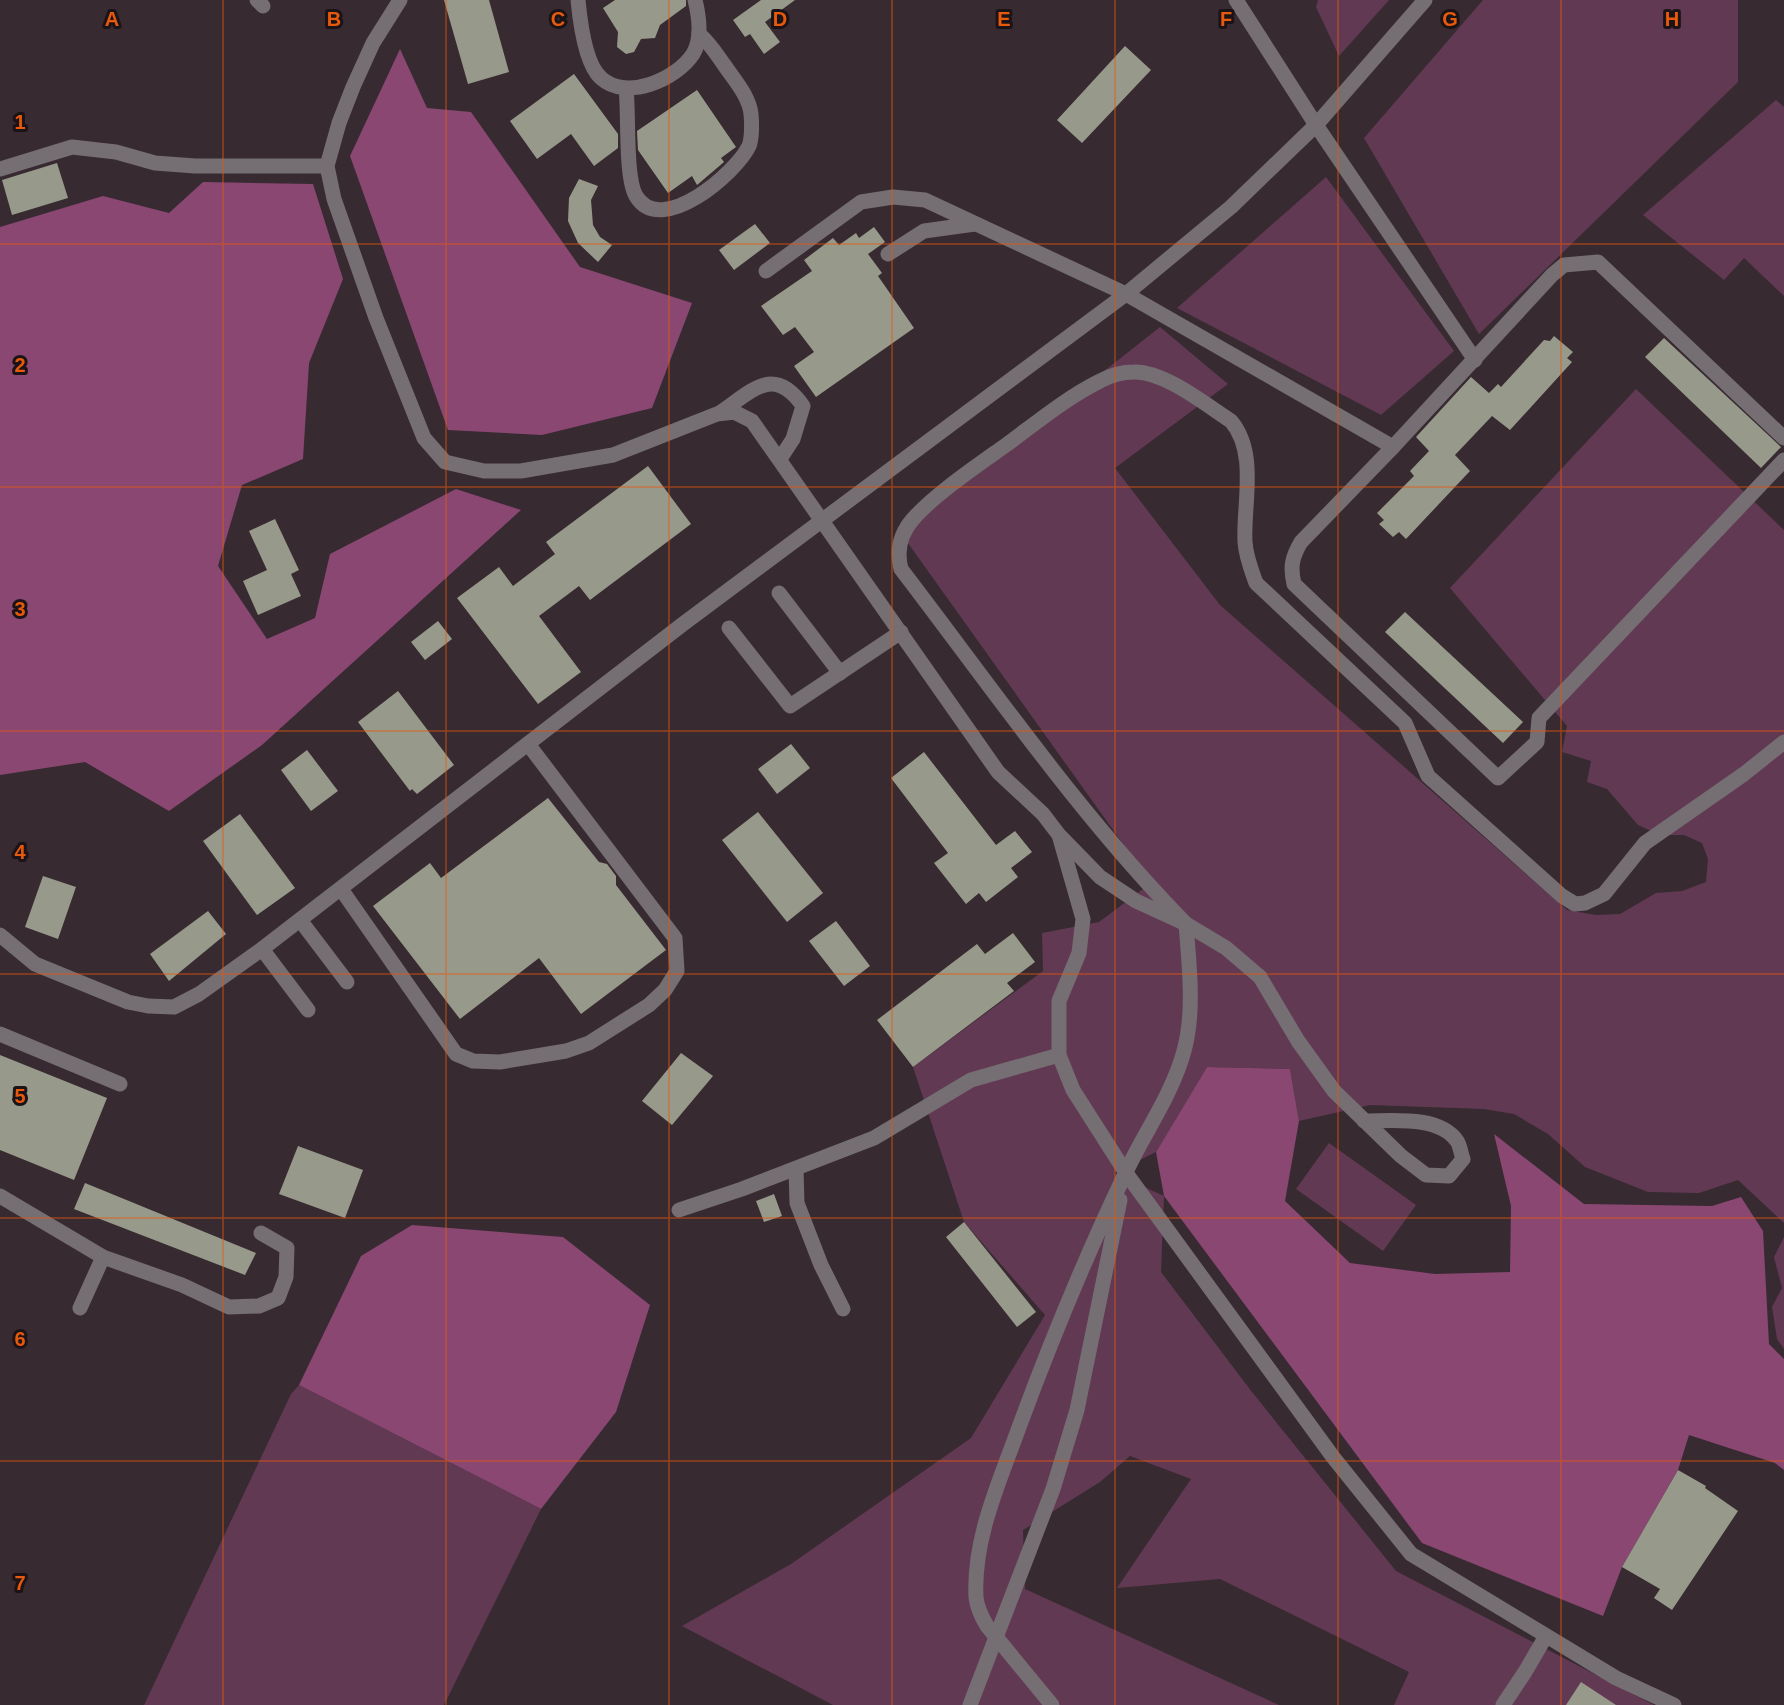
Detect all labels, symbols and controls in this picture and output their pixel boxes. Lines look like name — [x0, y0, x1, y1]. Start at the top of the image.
text: A — [105, 8, 119, 30]
text: B — [327, 8, 341, 30]
text: C — [551, 8, 565, 30]
text: D — [773, 8, 787, 30]
text: E — [997, 8, 1011, 30]
text: F — [1220, 8, 1232, 30]
text: G — [1442, 8, 1458, 30]
text: H — [1665, 8, 1679, 30]
text: 1 — [14, 111, 26, 133]
text: 2 — [14, 354, 26, 376]
text: 3 — [14, 598, 26, 620]
text: 4 — [14, 841, 26, 863]
text: 5 — [14, 1085, 26, 1107]
text: 6 — [14, 1328, 26, 1350]
text: 7 — [14, 1572, 26, 1594]

